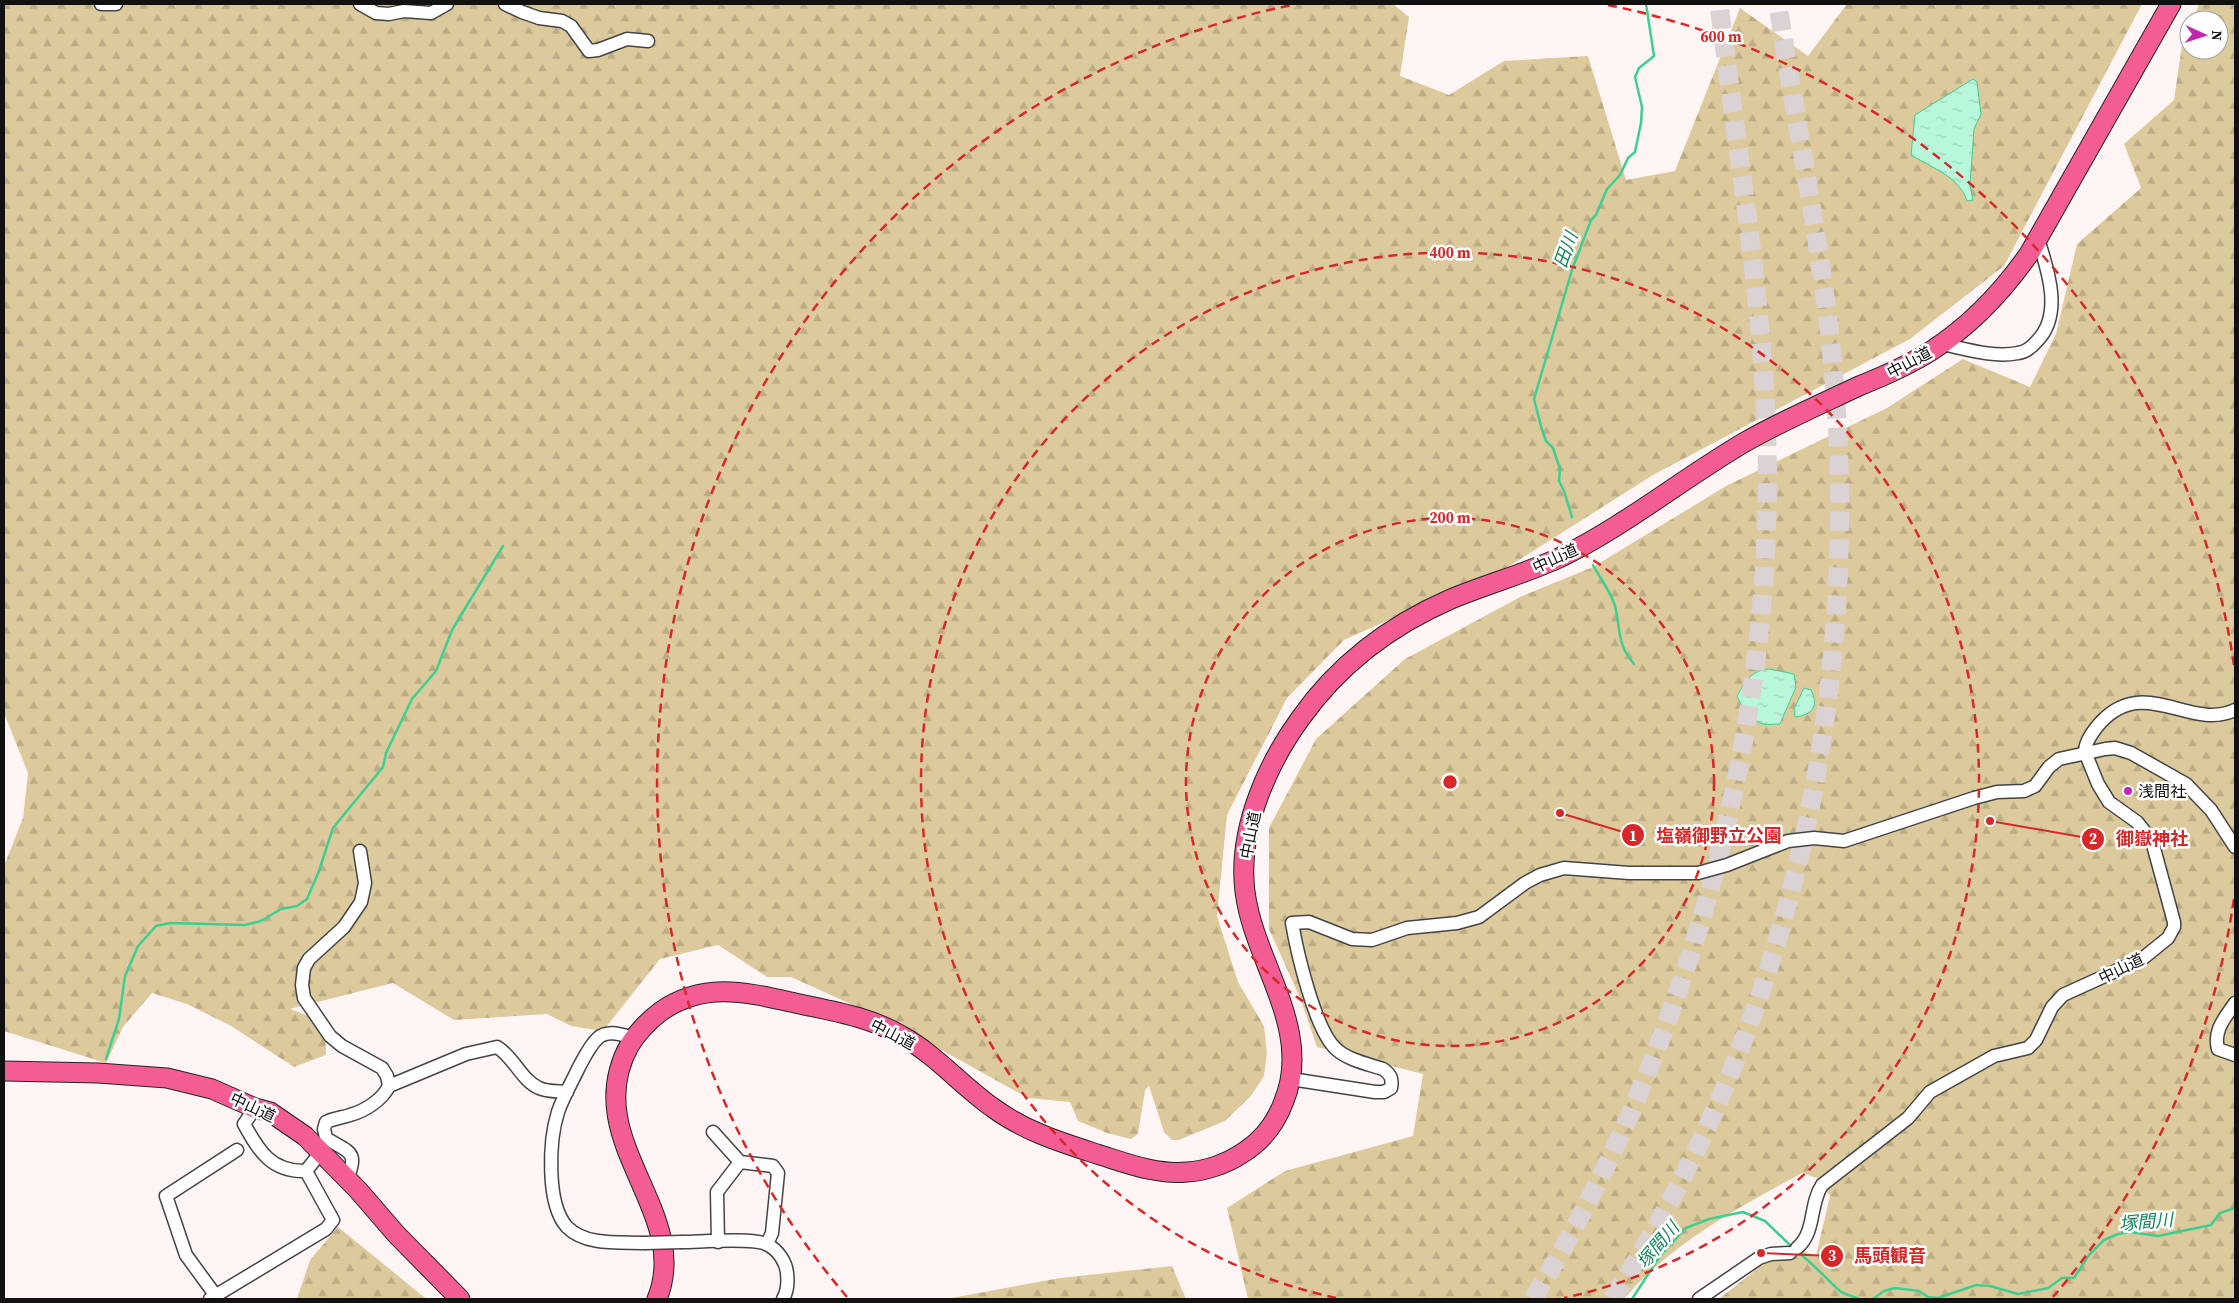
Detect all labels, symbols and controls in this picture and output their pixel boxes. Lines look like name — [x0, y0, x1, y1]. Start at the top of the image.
north arrow — [2179, 10, 2229, 60]
text: 600 m — [1700, 26, 1742, 47]
text: N — [2207, 30, 2227, 41]
water label: 田川 — [1548, 227, 1584, 271]
text: 400 m — [1429, 242, 1471, 263]
street label: 中山道 — [1883, 341, 1935, 383]
text: 200 m — [1429, 507, 1471, 528]
street label: 中山道 — [1529, 538, 1581, 578]
centre of rings — [1441, 773, 1459, 791]
place label: 浅間社 — [2138, 780, 2186, 802]
marker: 浅間社 — [2122, 785, 2134, 797]
street label: 中山道 — [1235, 809, 1265, 861]
callout: 塩嶺御野立公園 — [1621, 819, 1792, 852]
callout: 御嶽神社 — [2081, 822, 2198, 855]
text: 塩嶺御野立公園 — [1656, 823, 1782, 848]
text: 1 — [1629, 825, 1637, 846]
text: 御嶽神社 — [2115, 826, 2188, 851]
text: 2 — [2089, 828, 2097, 849]
street label: 中山道 — [2095, 948, 2147, 988]
street label: 中山道 — [867, 1013, 919, 1055]
street label: 中山道 — [227, 1087, 279, 1127]
water label: 塚間川 — [2118, 1207, 2176, 1236]
water label: 塚間川 — [1631, 1214, 1686, 1273]
callout: 馬頭観音 — [1819, 1240, 1936, 1273]
text: 馬頭観音 — [1854, 1243, 1926, 1268]
text: 3 — [1828, 1245, 1836, 1266]

